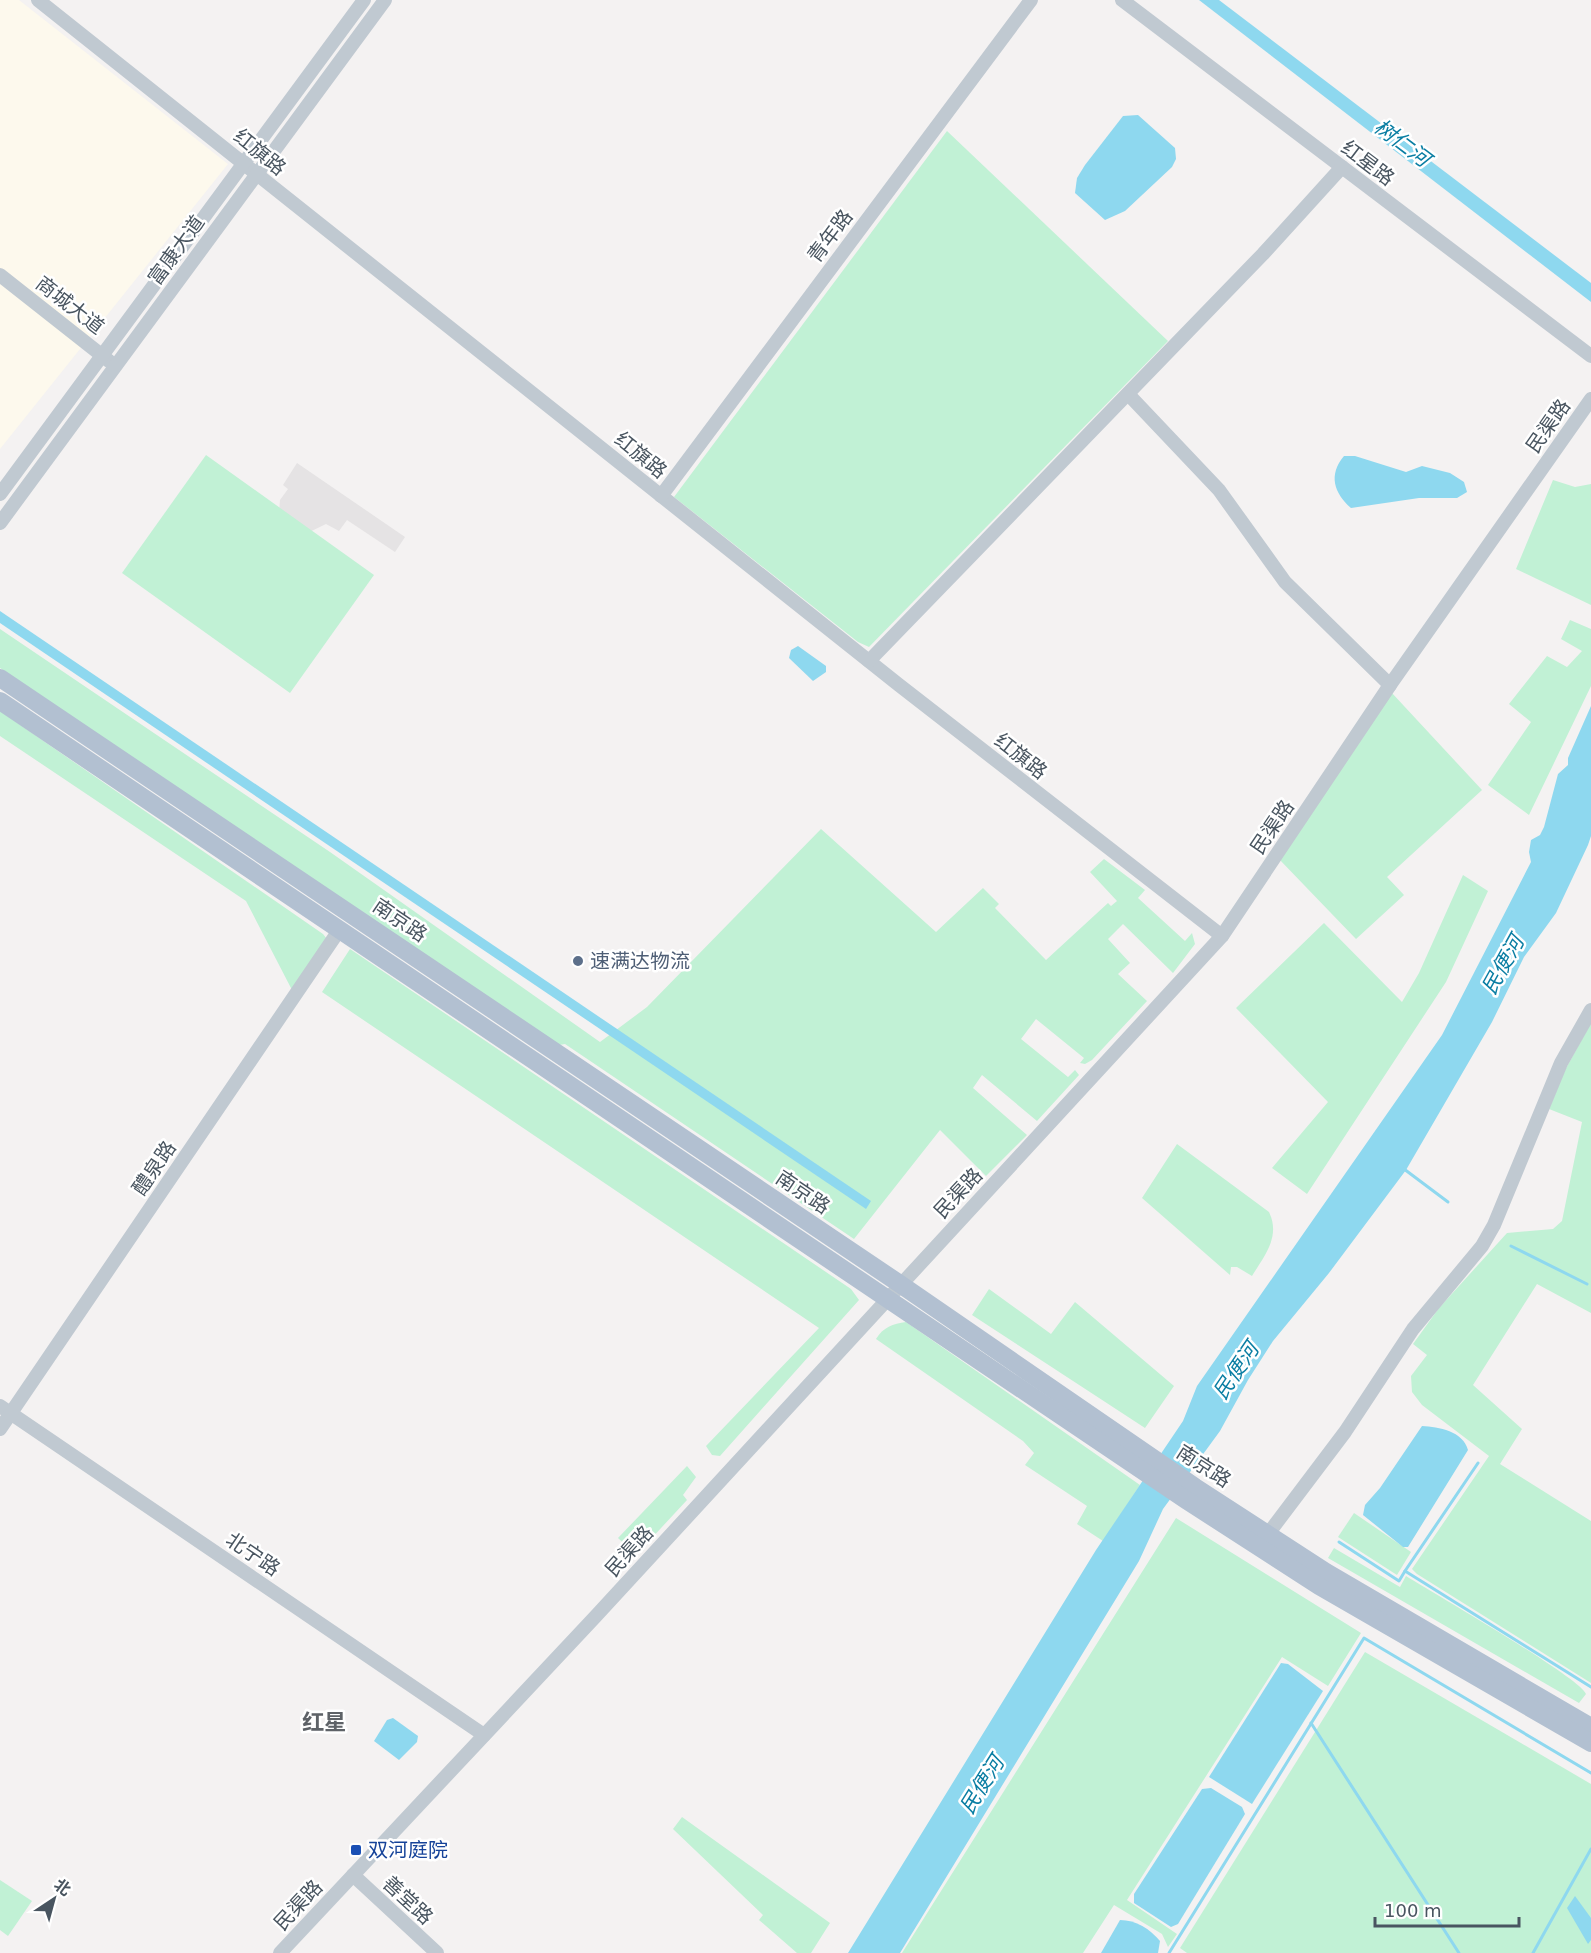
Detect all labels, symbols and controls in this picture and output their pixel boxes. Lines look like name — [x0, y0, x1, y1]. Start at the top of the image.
water label: 树仁河 — [1370, 114, 1438, 174]
street label: 红旗路 — [229, 124, 291, 180]
street label: 红星路 — [1337, 135, 1399, 191]
street label: 青年路 — [802, 205, 858, 267]
street label: 富康大道 — [143, 211, 209, 289]
street label: 商城大道 — [31, 271, 109, 339]
street label: 民渠路 — [1521, 395, 1575, 457]
street label: 红旗路 — [610, 427, 672, 483]
street label: 红旗路 — [990, 728, 1052, 784]
street label: 民渠路 — [1245, 795, 1299, 859]
street label: 南京路 — [368, 893, 432, 947]
water label: 民便河 — [1477, 928, 1531, 998]
place label: 速满达物流 — [590, 949, 690, 973]
marker: 速满达物流 — [571, 954, 585, 968]
street label: 醴泉路 — [127, 1136, 181, 1200]
street label: 民渠路 — [929, 1163, 987, 1223]
street label: 南京路 — [771, 1165, 835, 1219]
water label: 民便河 — [1208, 1335, 1266, 1404]
street label: 南京路 — [1172, 1440, 1236, 1492]
street label: 民渠路 — [600, 1521, 658, 1581]
street label: 北宁路 — [221, 1527, 285, 1581]
district label: 红星 — [302, 1710, 346, 1735]
water label: 民便河 — [955, 1749, 1011, 1818]
place label: 双河庭院 — [368, 1838, 448, 1862]
marker: 双河庭院 — [349, 1843, 363, 1857]
north arrow — [24, 1869, 84, 1929]
street label: 善堂路 — [378, 1871, 438, 1929]
text: 北 — [50, 1875, 75, 1900]
street label: 民渠路 — [269, 1875, 327, 1935]
scale bar — [1375, 1890, 1519, 1928]
text: 100 m — [1384, 1900, 1442, 1921]

